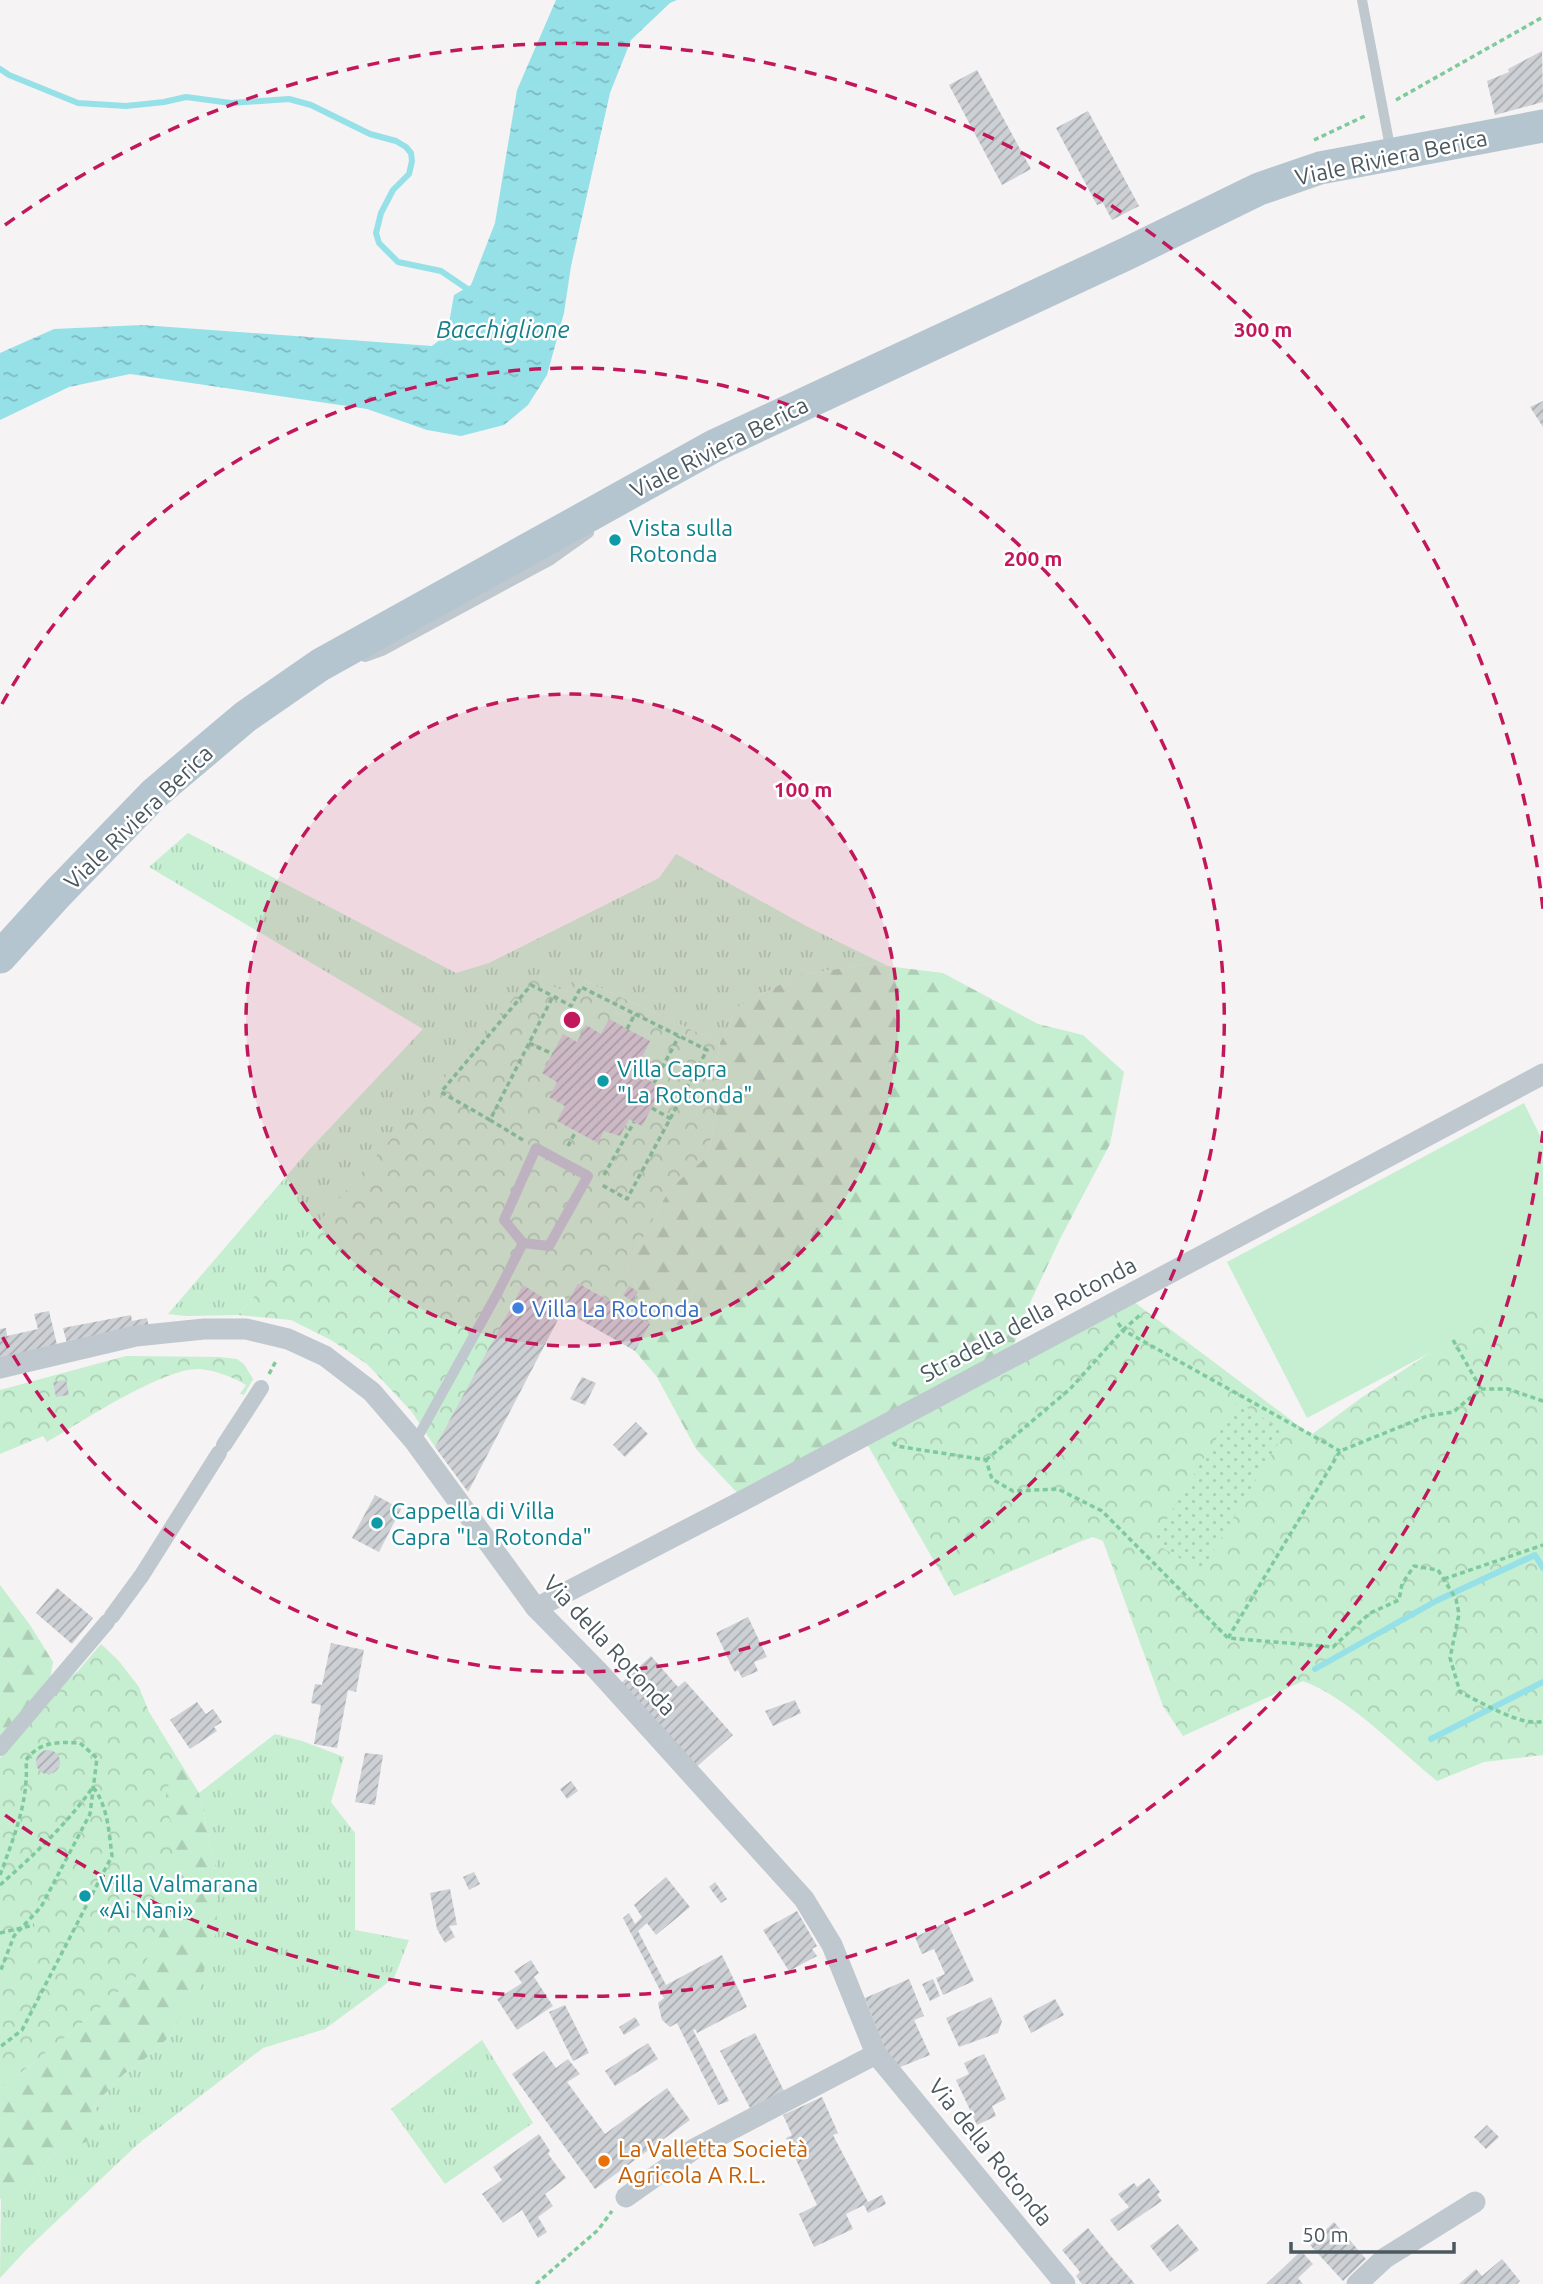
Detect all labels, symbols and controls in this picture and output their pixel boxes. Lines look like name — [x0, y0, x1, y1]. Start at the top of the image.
street label: Viale Riviera Berica — [1293, 124, 1489, 190]
water label: Bacchiglione — [436, 316, 570, 343]
text: 300 m — [1234, 317, 1292, 341]
street label: Viale Riviera Berica — [626, 391, 812, 503]
place label: Vista sulla Rotonda — [629, 515, 733, 566]
marker: Vista sulla Rotonda — [607, 532, 623, 548]
text: 200 m — [1004, 546, 1062, 570]
street label: Viale Riviera Berica — [59, 740, 217, 894]
text: 100 m — [774, 777, 832, 801]
centre of rings — [560, 1008, 584, 1032]
place label: Villa Capra "La Rotonda" — [617, 1056, 752, 1107]
marker: Villa Capra "La Rotonda" — [595, 1073, 611, 1089]
street label: Stradella della Rotonda — [916, 1251, 1140, 1387]
place label: Villa La Rotonda — [532, 1296, 700, 1321]
marker: Villa La Rotonda — [510, 1300, 526, 1316]
place label: Cappella di Villa Capra "La Rotonda" — [391, 1498, 592, 1549]
marker: Cappella di Villa Capra "La Rotonda" — [369, 1515, 385, 1531]
street label: Via della Rotonda — [539, 1570, 681, 1720]
place label: Villa Valmarana «Ai Nani» — [99, 1871, 258, 1922]
marker: Villa Valmarana «Ai Nani» — [77, 1888, 93, 1904]
street label: Via della Rotonda — [924, 2073, 1058, 2231]
place label: La Valletta Società Agricola A R.L. — [618, 2136, 808, 2187]
marker: La Valletta Società Agricola A R.L. — [596, 2153, 612, 2169]
scale bar — [1291, 2210, 1454, 2254]
text: 50 m — [1302, 2222, 1349, 2246]

